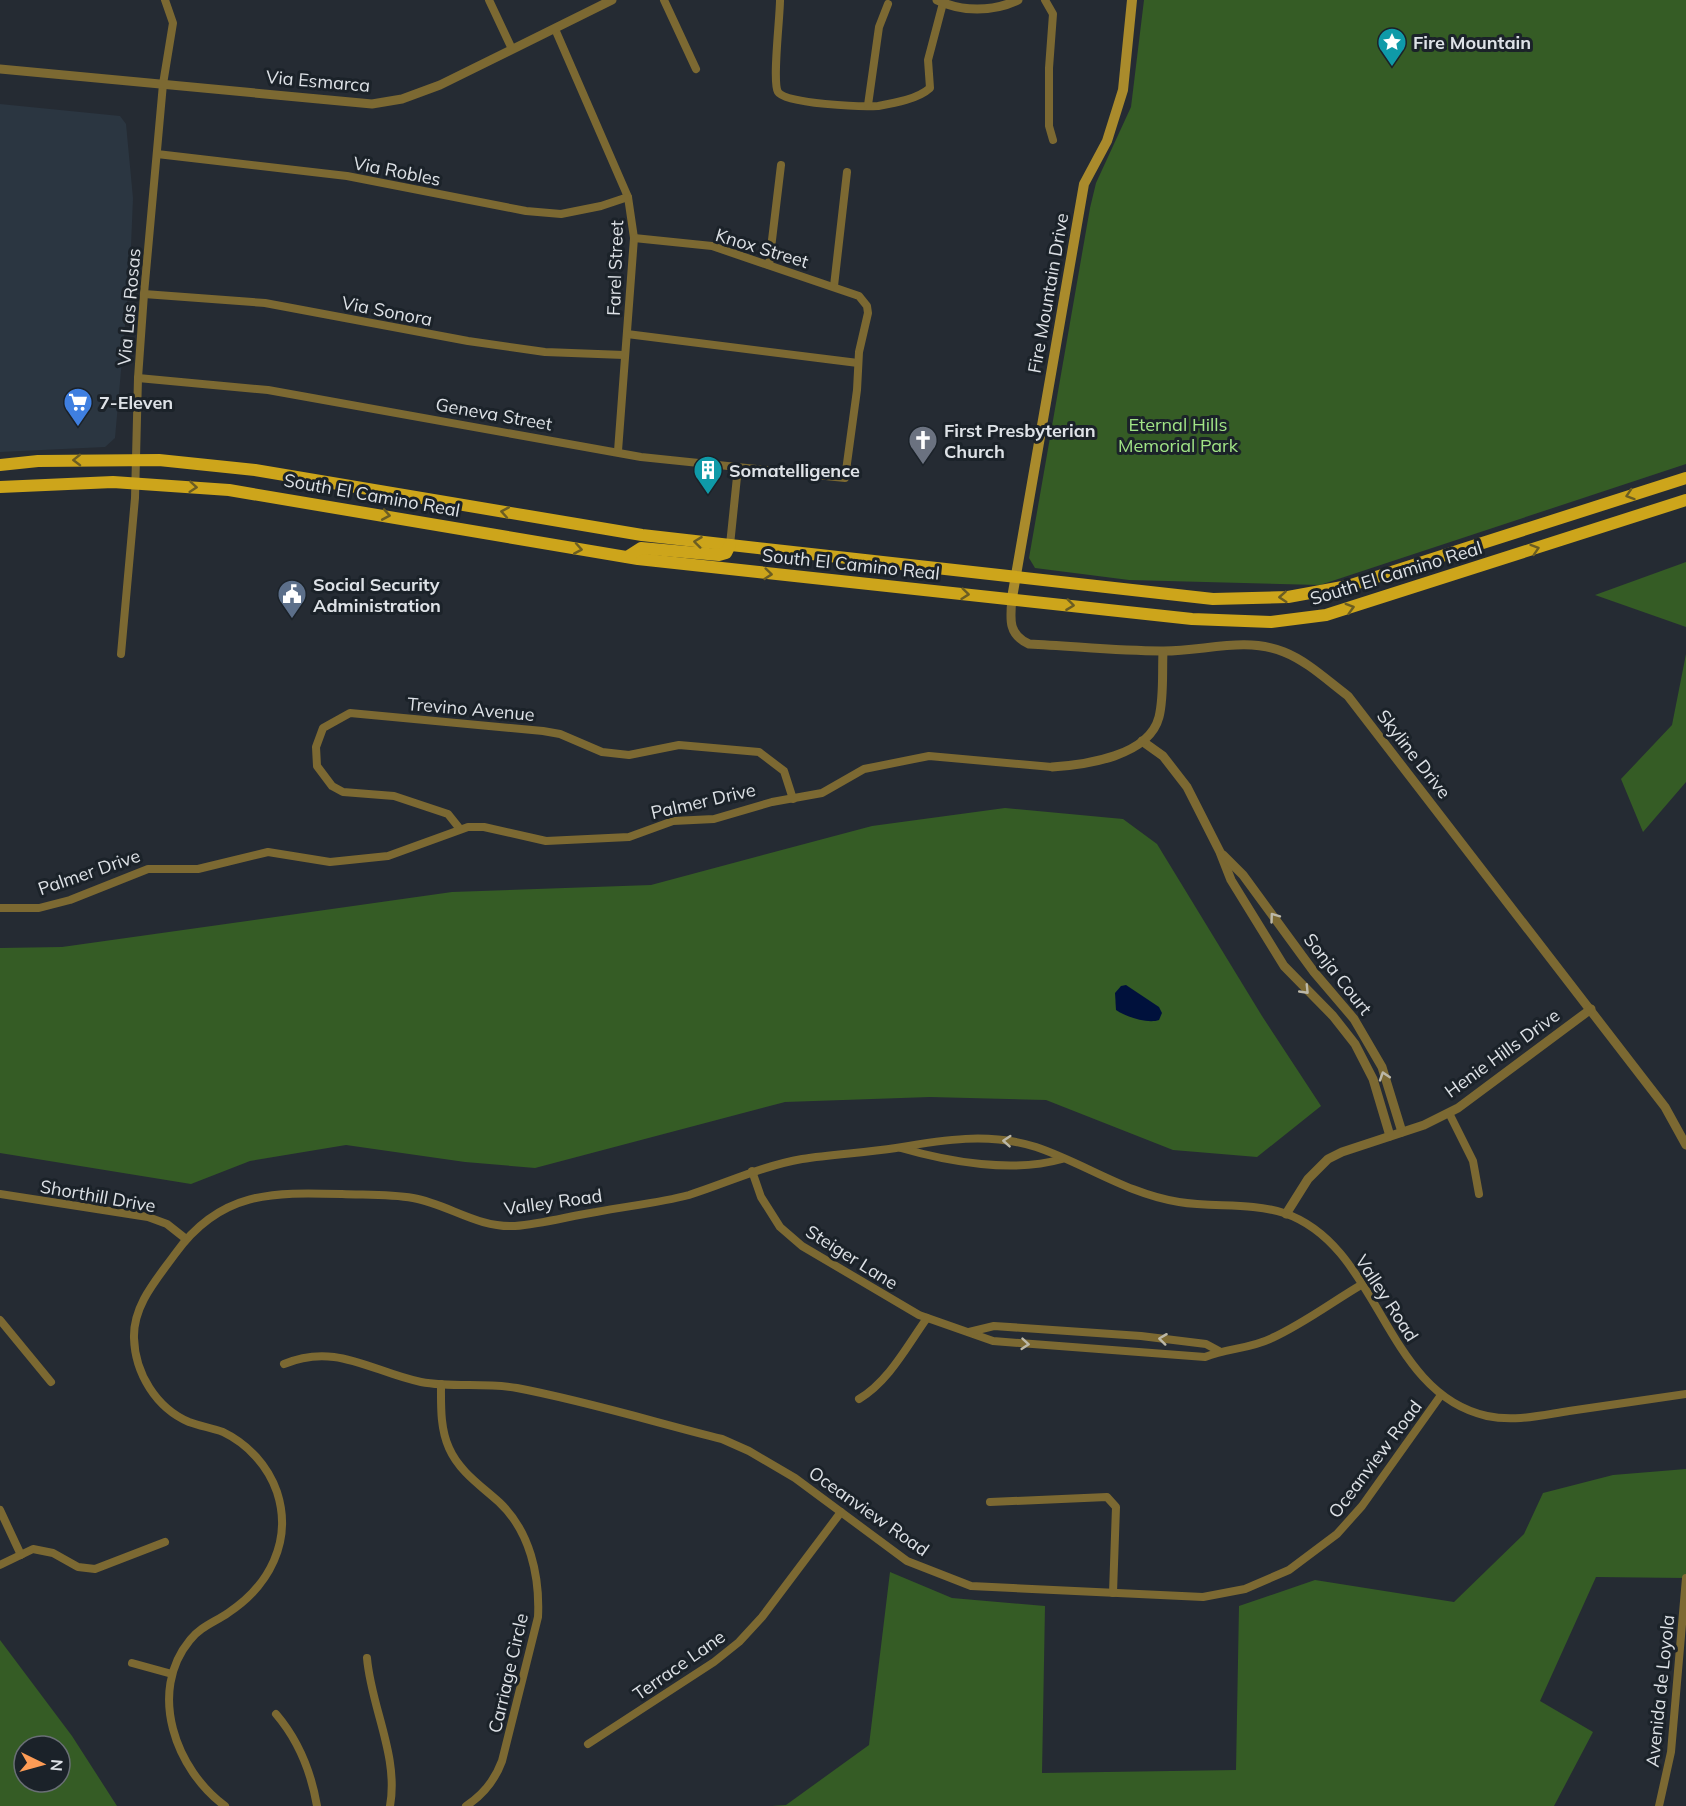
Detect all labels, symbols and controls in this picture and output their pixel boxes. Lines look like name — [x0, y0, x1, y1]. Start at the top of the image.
place icon: Fire Mountain — [1376, 26, 1408, 68]
place label: Fire Mountain — [1413, 31, 1531, 54]
street label: Via Esmarca — [265, 65, 371, 97]
street label: Via Robles — [351, 151, 443, 191]
street label: Fire Mountain Drive — [1023, 211, 1073, 375]
street label: Farel Street — [602, 220, 628, 316]
street label: Knox Street — [713, 223, 811, 273]
street label: Via Las Rosas — [112, 247, 146, 367]
street label: Via Sonora — [340, 291, 434, 331]
supermarket icon: 7-Eleven — [62, 386, 94, 428]
place label: 7-Eleven — [99, 391, 173, 414]
street label: Geneva Street — [434, 392, 554, 436]
park label: Eternal Hills Memorial Park — [1118, 413, 1239, 457]
place label: First Presbyterian Church — [944, 419, 1096, 463]
church icon: First Presbyterian Church — [907, 424, 939, 466]
one-way arrow — [72, 454, 81, 467]
building icon: Somatelligence — [692, 454, 724, 496]
place label: Somatelligence — [729, 459, 860, 482]
street label: South El Camino Real — [282, 468, 462, 522]
one-way arrow — [188, 480, 197, 493]
one-way arrow — [1625, 488, 1636, 501]
one-way arrow — [501, 507, 510, 519]
one-way arrow — [380, 508, 390, 521]
one-way arrow — [693, 536, 703, 549]
street label: South El Camino Real — [1307, 536, 1485, 610]
one-way arrow — [572, 542, 582, 555]
street label: South El Camino Real — [761, 543, 941, 585]
one-way arrow — [1529, 544, 1540, 556]
one-way arrow — [764, 567, 773, 580]
place label: Social Security Administration — [313, 573, 441, 617]
public building icon: Social Security Administration — [276, 578, 308, 620]
one-way arrow — [961, 587, 970, 600]
one-way arrow — [1278, 590, 1287, 603]
one-way arrow — [1066, 599, 1075, 611]
one-way arrow — [1344, 603, 1354, 615]
street label: Trevino Avenue — [406, 692, 536, 726]
street label: Skyline Drive — [1372, 705, 1456, 803]
street label: Palmer Drive — [648, 778, 758, 824]
street label: Palmer Drive — [35, 844, 143, 900]
one-way arrow — [1270, 912, 1281, 923]
street label: Sonja Court — [1299, 929, 1377, 1019]
one-way arrow — [1298, 982, 1309, 993]
street label: Henie Hills Drive — [1440, 1004, 1564, 1102]
one-way arrow — [1379, 1071, 1392, 1082]
one-way arrow — [1003, 1135, 1012, 1148]
street label: Shorthill Drive — [38, 1175, 158, 1217]
street label: Valley Road — [502, 1184, 604, 1220]
street label: Steiger Lane — [802, 1220, 902, 1294]
street label: Valley Road — [1350, 1250, 1424, 1346]
one-way arrow — [1158, 1333, 1167, 1346]
one-way arrow — [1021, 1337, 1030, 1350]
street label: Oceanview Road — [1323, 1396, 1427, 1522]
street label: Oceanview Road — [804, 1461, 934, 1561]
street label: Carriage Circle — [483, 1611, 533, 1735]
street label: Avenida de Loyola — [1641, 1614, 1679, 1768]
street label: Terrace Lane — [628, 1625, 730, 1705]
north arrow — [12, 1734, 72, 1794]
text: N — [46, 1758, 67, 1772]

